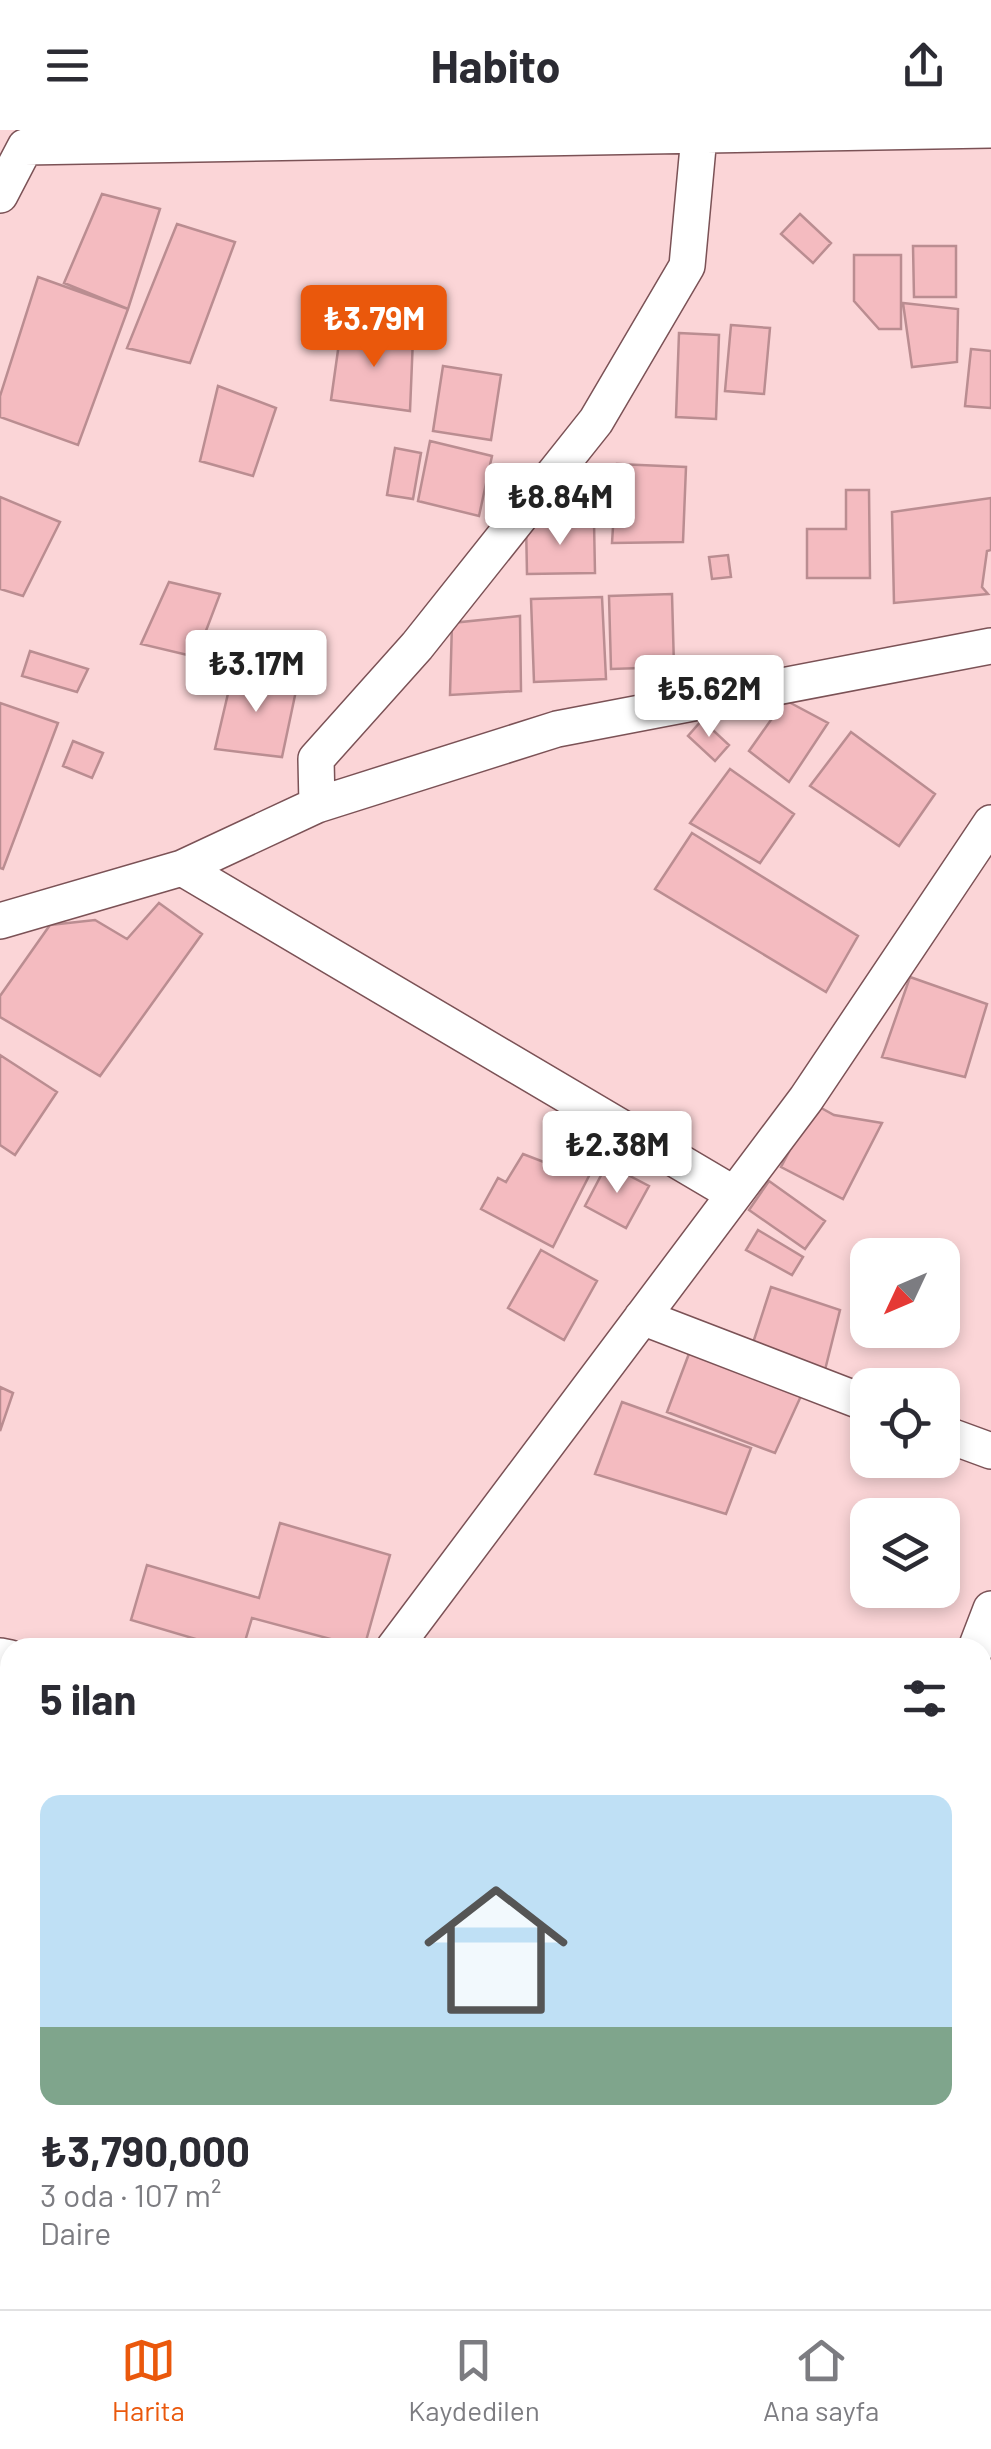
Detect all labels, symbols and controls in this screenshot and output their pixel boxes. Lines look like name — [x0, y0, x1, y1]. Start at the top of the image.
icon: menu — [40, 38, 95, 93]
text: Habito — [430, 38, 561, 92]
icon: share — [896, 38, 951, 93]
pin: ₺3.79M — [293, 285, 455, 370]
text: ₺3.79M — [323, 298, 425, 336]
pin: ₺8.84M — [479, 463, 641, 548]
text: ₺8.84M — [507, 476, 613, 514]
pin: ₺3.17M — [175, 630, 337, 715]
text: ₺3.17M — [208, 643, 304, 681]
pin: ₺5.62M — [628, 655, 790, 740]
text: ₺5.62M — [657, 668, 761, 706]
pin: ₺2.38M — [536, 1111, 698, 1196]
text: ₺2.38M — [565, 1124, 669, 1162]
north arrow — [850, 1238, 960, 1348]
map controls — [850, 1238, 960, 1608]
button: locate — [850, 1368, 960, 1478]
button: layers — [850, 1498, 960, 1608]
icon: filters — [897, 1671, 952, 1726]
text: 5 ilan — [40, 1673, 136, 1723]
icon: home — [406, 1860, 586, 2040]
text: ₺3,790,000 — [40, 2125, 250, 2175]
text: 3 oda · 107 m² — [40, 2175, 221, 2213]
text: Daire — [40, 2213, 111, 2251]
tab: Harita — [112, 2333, 185, 2427]
tab: Kaydedilen — [408, 2333, 540, 2427]
tab: Ana sayfa — [763, 2333, 879, 2427]

